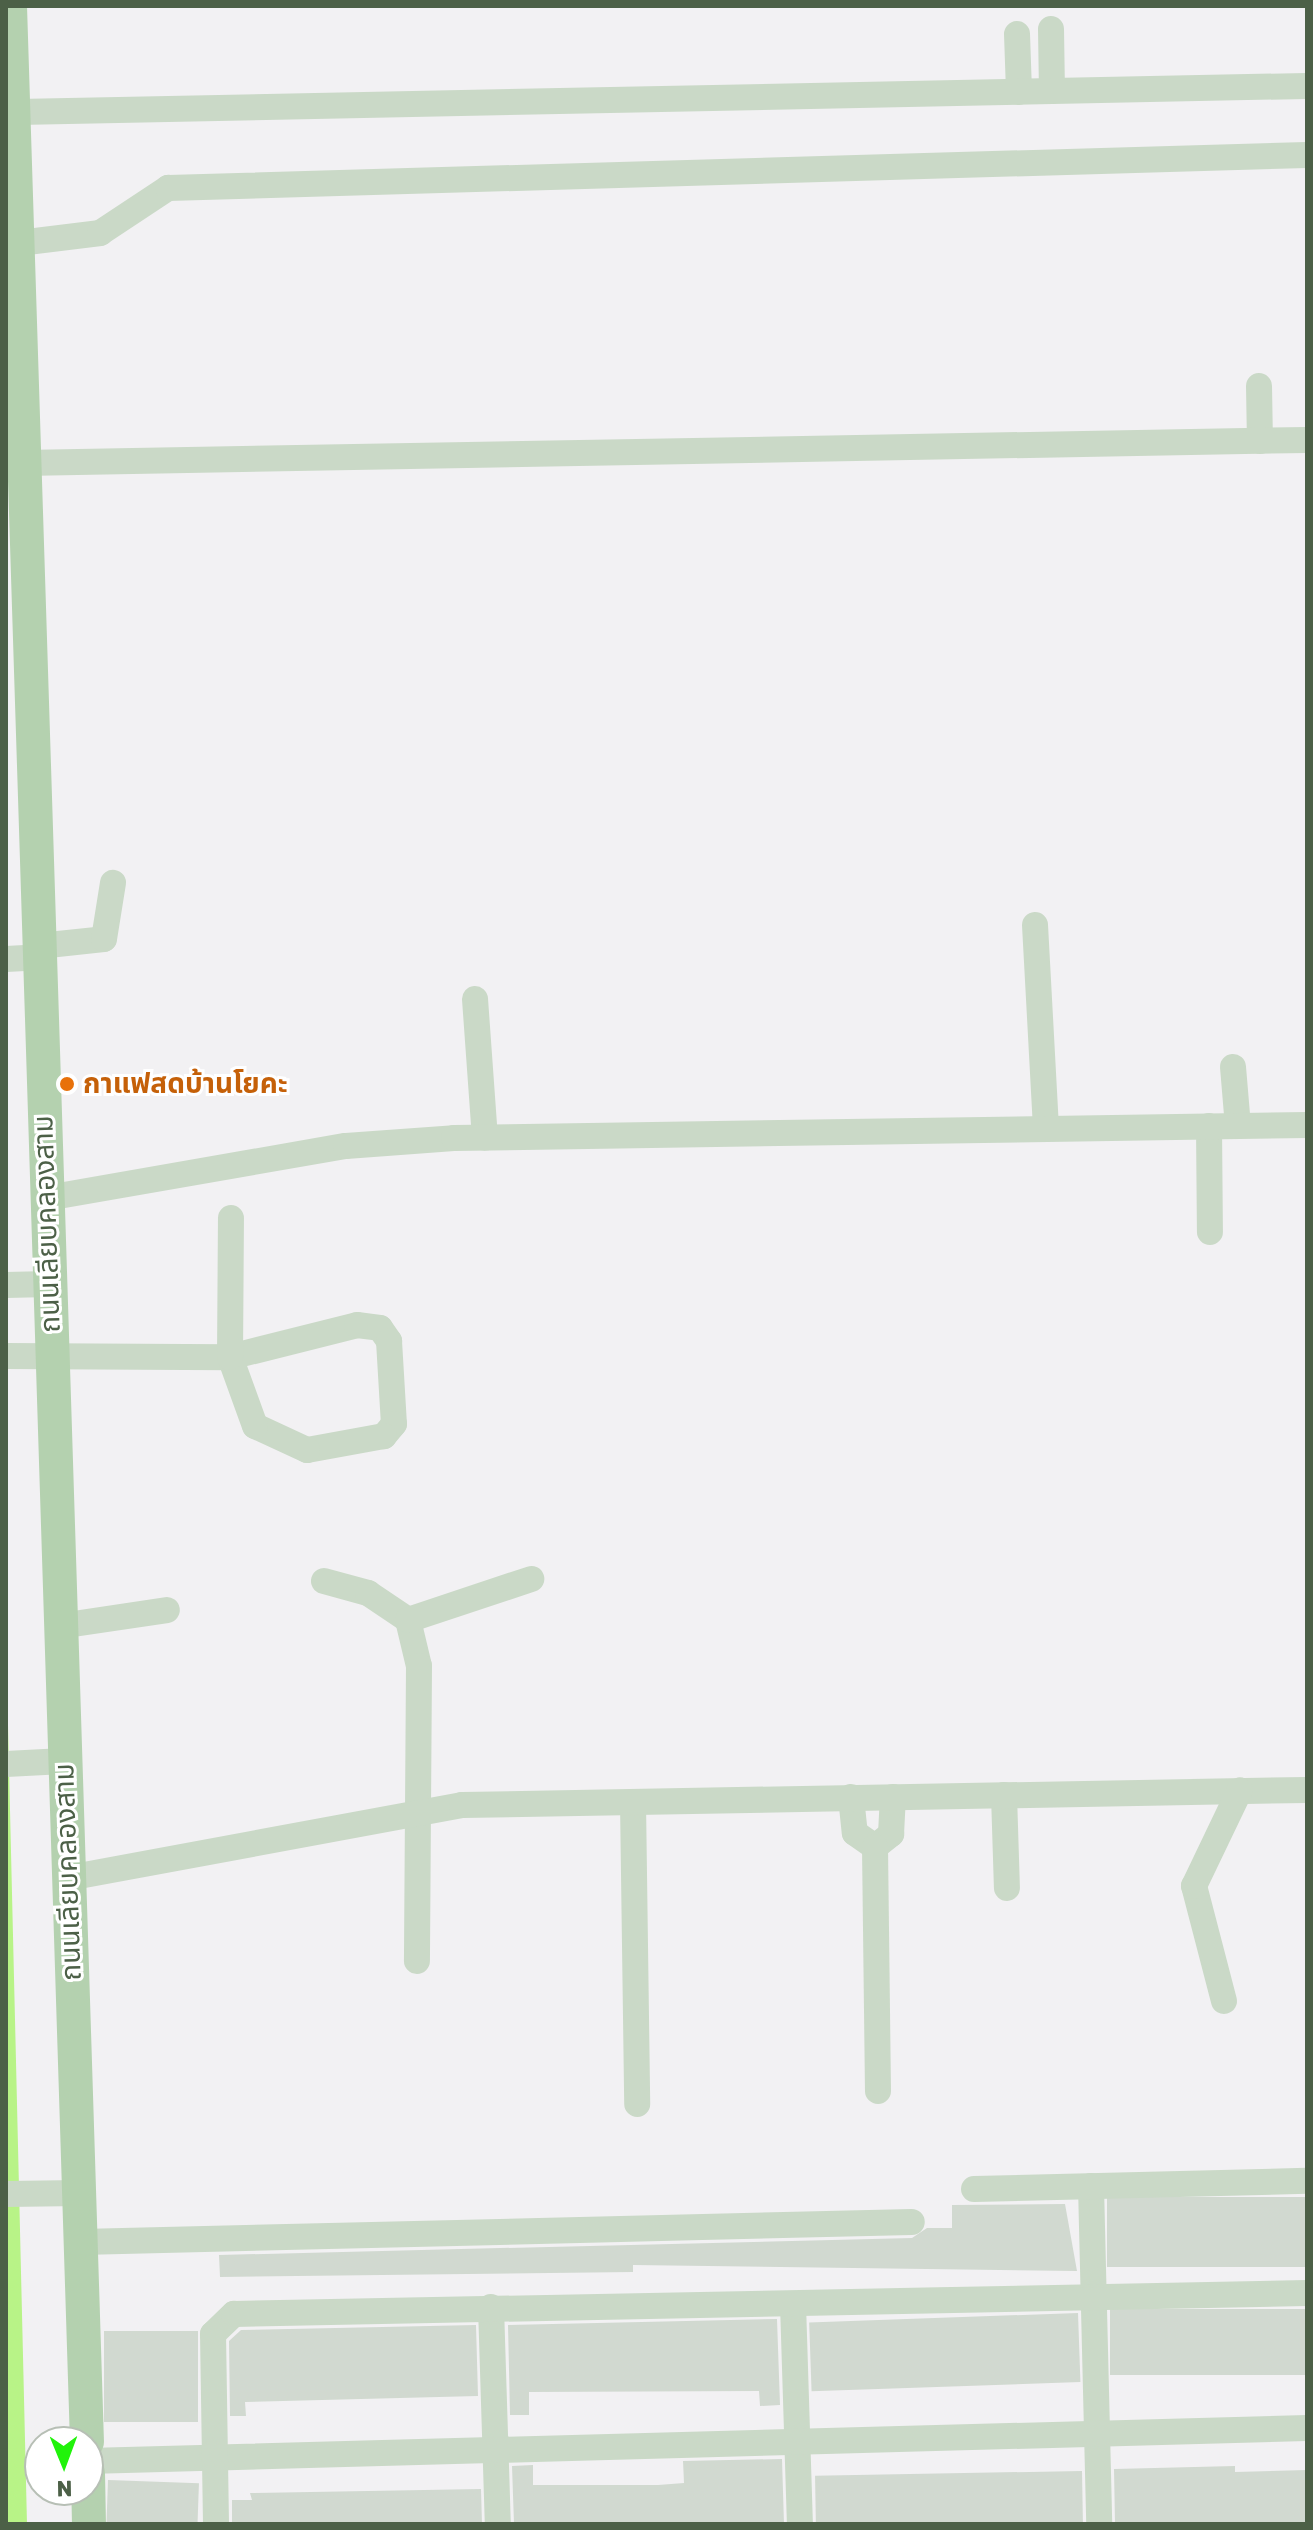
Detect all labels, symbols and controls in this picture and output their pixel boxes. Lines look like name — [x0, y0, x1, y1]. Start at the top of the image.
place label: กาแฟสดบ้านโยคะ — [83, 1067, 288, 1101]
marker: กาแฟสดบ้านโยคะ — [58, 1075, 76, 1093]
street label: ถนนเลียบคลองสาม — [26, 1115, 68, 1333]
street label: ถนนเลียบคลองสาม — [47, 1763, 89, 1981]
north arrow — [24, 2426, 104, 2506]
text: N — [56, 2475, 73, 2502]

